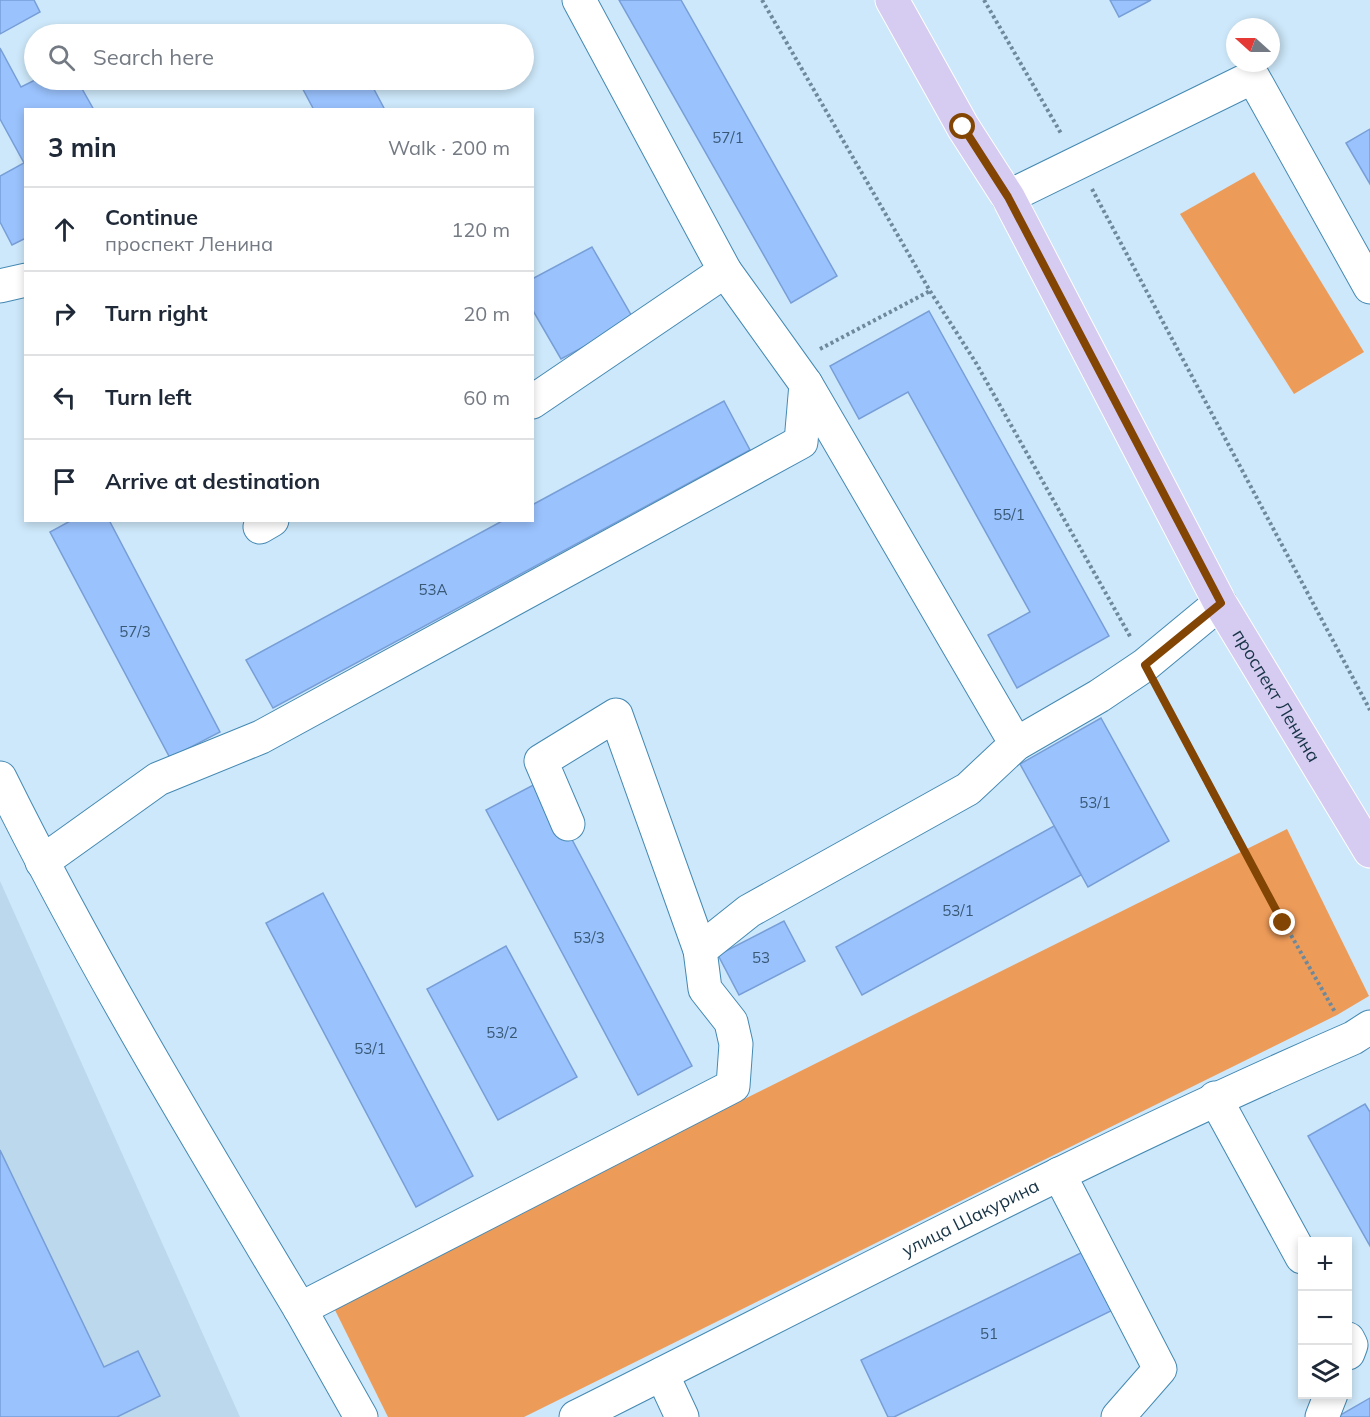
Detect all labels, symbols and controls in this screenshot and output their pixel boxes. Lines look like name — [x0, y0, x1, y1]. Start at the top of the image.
north arrow — [1226, 18, 1280, 72]
search box — [24, 24, 534, 90]
icon: search — [45, 41, 78, 74]
text: Search here — [93, 43, 214, 71]
route start — [949, 113, 975, 139]
house number: 57/1 — [712, 128, 744, 147]
text: 3 min — [48, 131, 117, 164]
text: Walk · 200 m — [388, 135, 510, 160]
text: Continue — [105, 203, 198, 231]
icon: ahead — [48, 213, 81, 246]
text: 120 m — [451, 217, 510, 242]
text: проспект Ленина — [105, 231, 273, 256]
icon: right — [48, 297, 81, 330]
text: Turn right — [105, 299, 208, 327]
text: 20 m — [463, 301, 510, 326]
icon: left — [48, 381, 81, 414]
text: Turn left — [105, 383, 192, 411]
text: 60 m — [463, 385, 510, 410]
icon: arrive — [48, 465, 81, 498]
text: Arrive at destination — [105, 467, 320, 495]
house number: 55/1 — [993, 505, 1025, 524]
house number: 53А — [418, 580, 448, 599]
house number: 57/3 — [119, 622, 151, 641]
street label: проспект Ленина — [1227, 625, 1326, 766]
house number: 53/1 — [1079, 793, 1111, 812]
house number: 53/1 — [942, 901, 974, 920]
route end — [1269, 909, 1295, 935]
house number: 53/3 — [573, 928, 605, 947]
house number: 53 — [752, 948, 770, 967]
house number: 53/2 — [486, 1023, 518, 1042]
house number: 53/1 — [354, 1039, 386, 1058]
street label: улица Шакурина — [898, 1174, 1043, 1261]
map controls — [1298, 1237, 1352, 1399]
button: + — [1298, 1237, 1352, 1291]
button: − — [1298, 1291, 1352, 1345]
house number: 51 — [980, 1324, 998, 1343]
button: layers — [1298, 1345, 1352, 1399]

